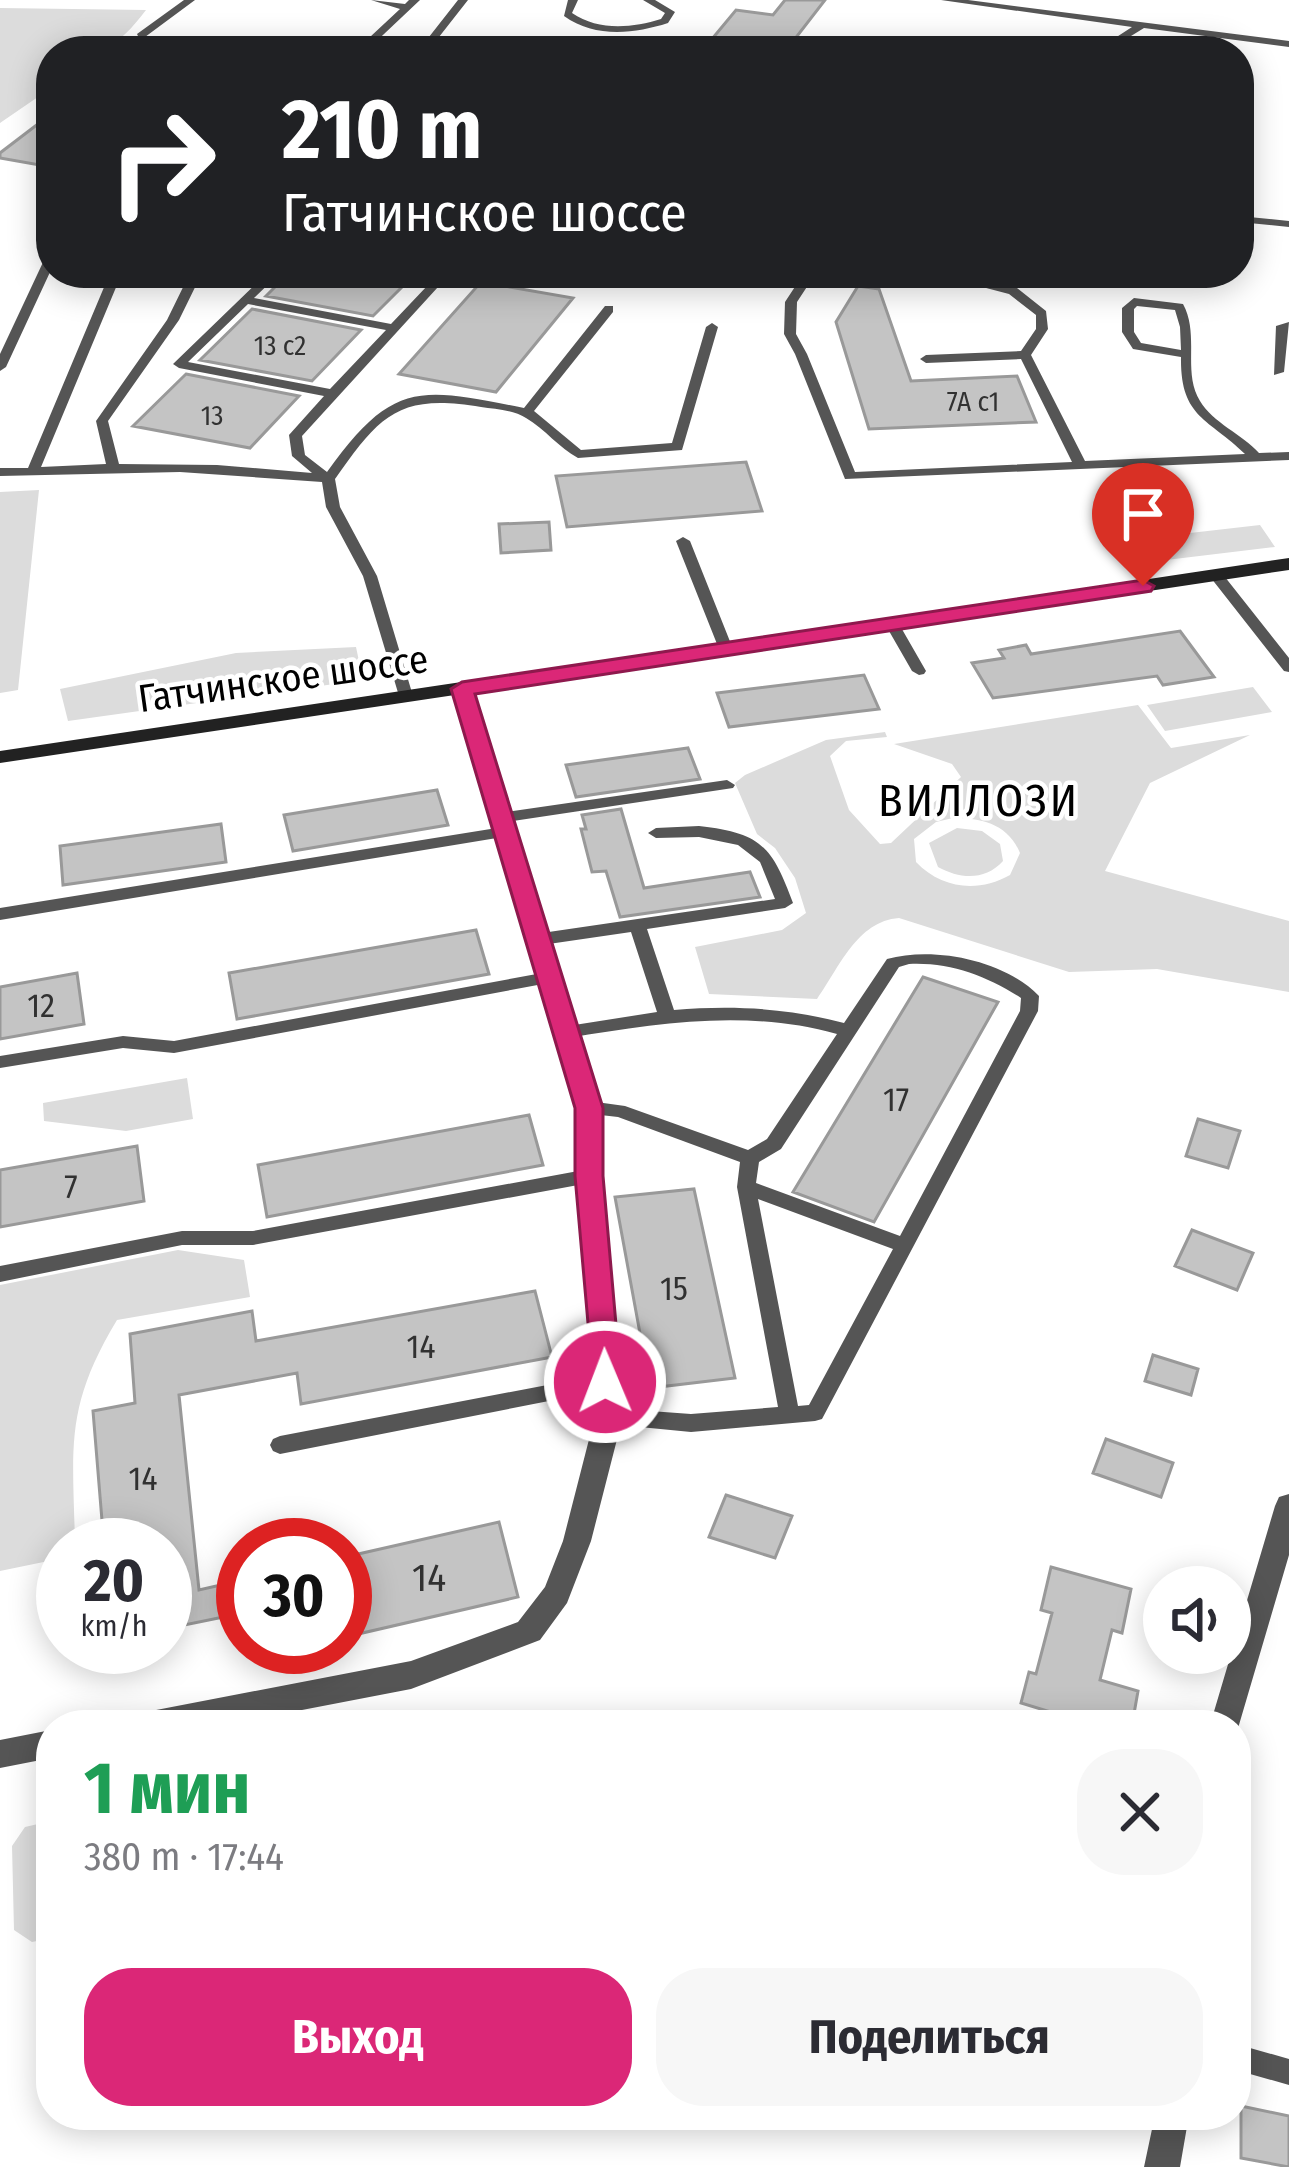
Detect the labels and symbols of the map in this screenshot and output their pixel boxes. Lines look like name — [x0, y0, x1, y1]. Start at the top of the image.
house number: 13 с2 — [254, 330, 306, 362]
house number: 7А с1 — [947, 386, 999, 418]
house number: 13 — [201, 400, 223, 432]
pin — [1092, 463, 1194, 586]
street label: Гатчинское шоссе — [135, 636, 431, 722]
district label: ВИЛЛОЗИ — [878, 774, 1080, 828]
house number: 12 — [27, 986, 55, 1026]
house number: 17 — [883, 1080, 909, 1120]
house number: 7 — [64, 1167, 78, 1207]
house number: 15 — [660, 1269, 688, 1309]
position arrow — [542, 1319, 668, 1445]
house number: 14 — [407, 1327, 435, 1367]
house number: 14 — [129, 1459, 157, 1499]
speed limit sign: 30 — [216, 1518, 372, 1674]
house number: 14 — [412, 1555, 446, 1601]

